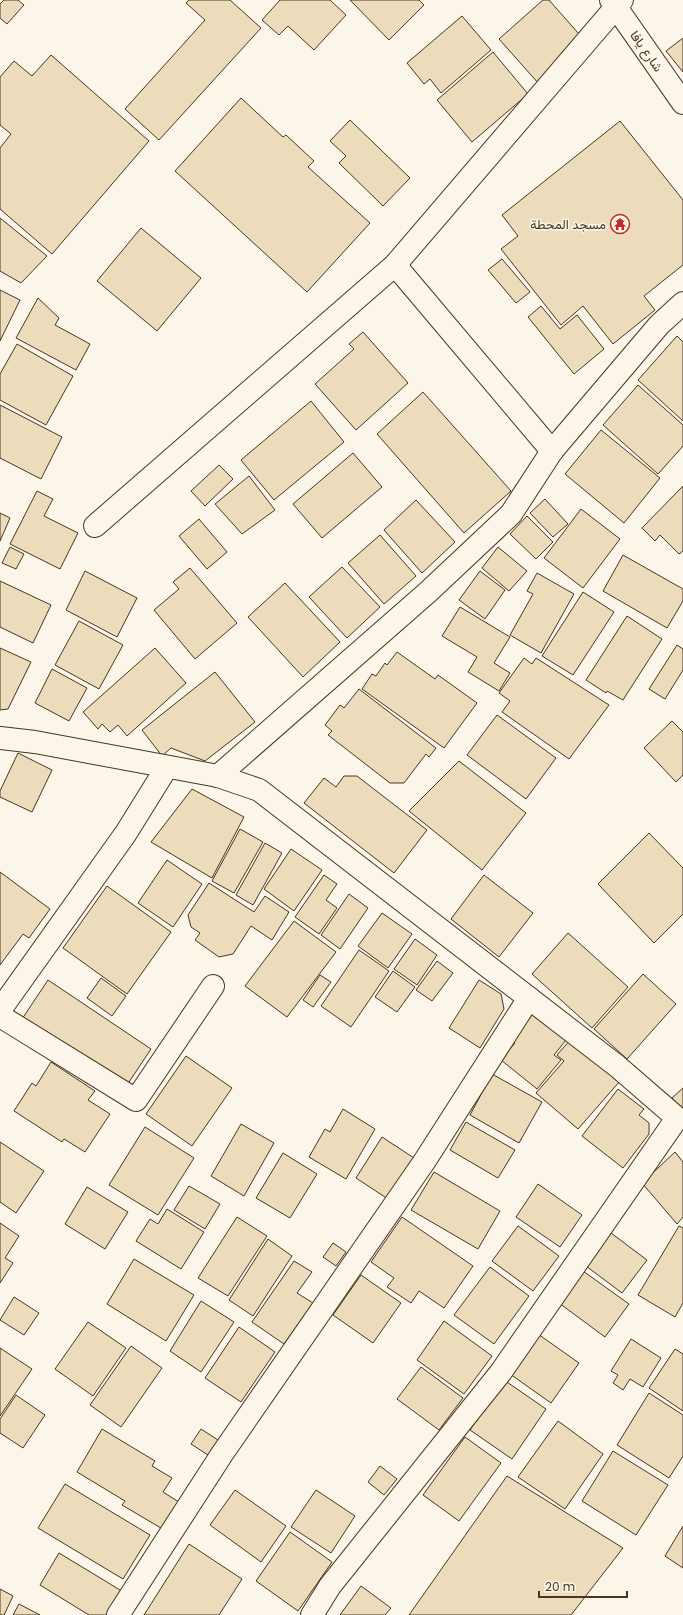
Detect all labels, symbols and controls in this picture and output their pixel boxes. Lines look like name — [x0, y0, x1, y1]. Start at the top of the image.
street label: شارع يافا — [625, 27, 668, 76]
temple icon: مسجد المحطة — [609, 213, 631, 235]
place label: مسجد المحطة — [530, 215, 606, 234]
scale bar — [539, 1573, 627, 1599]
text: 20 m — [545, 1578, 575, 1595]

